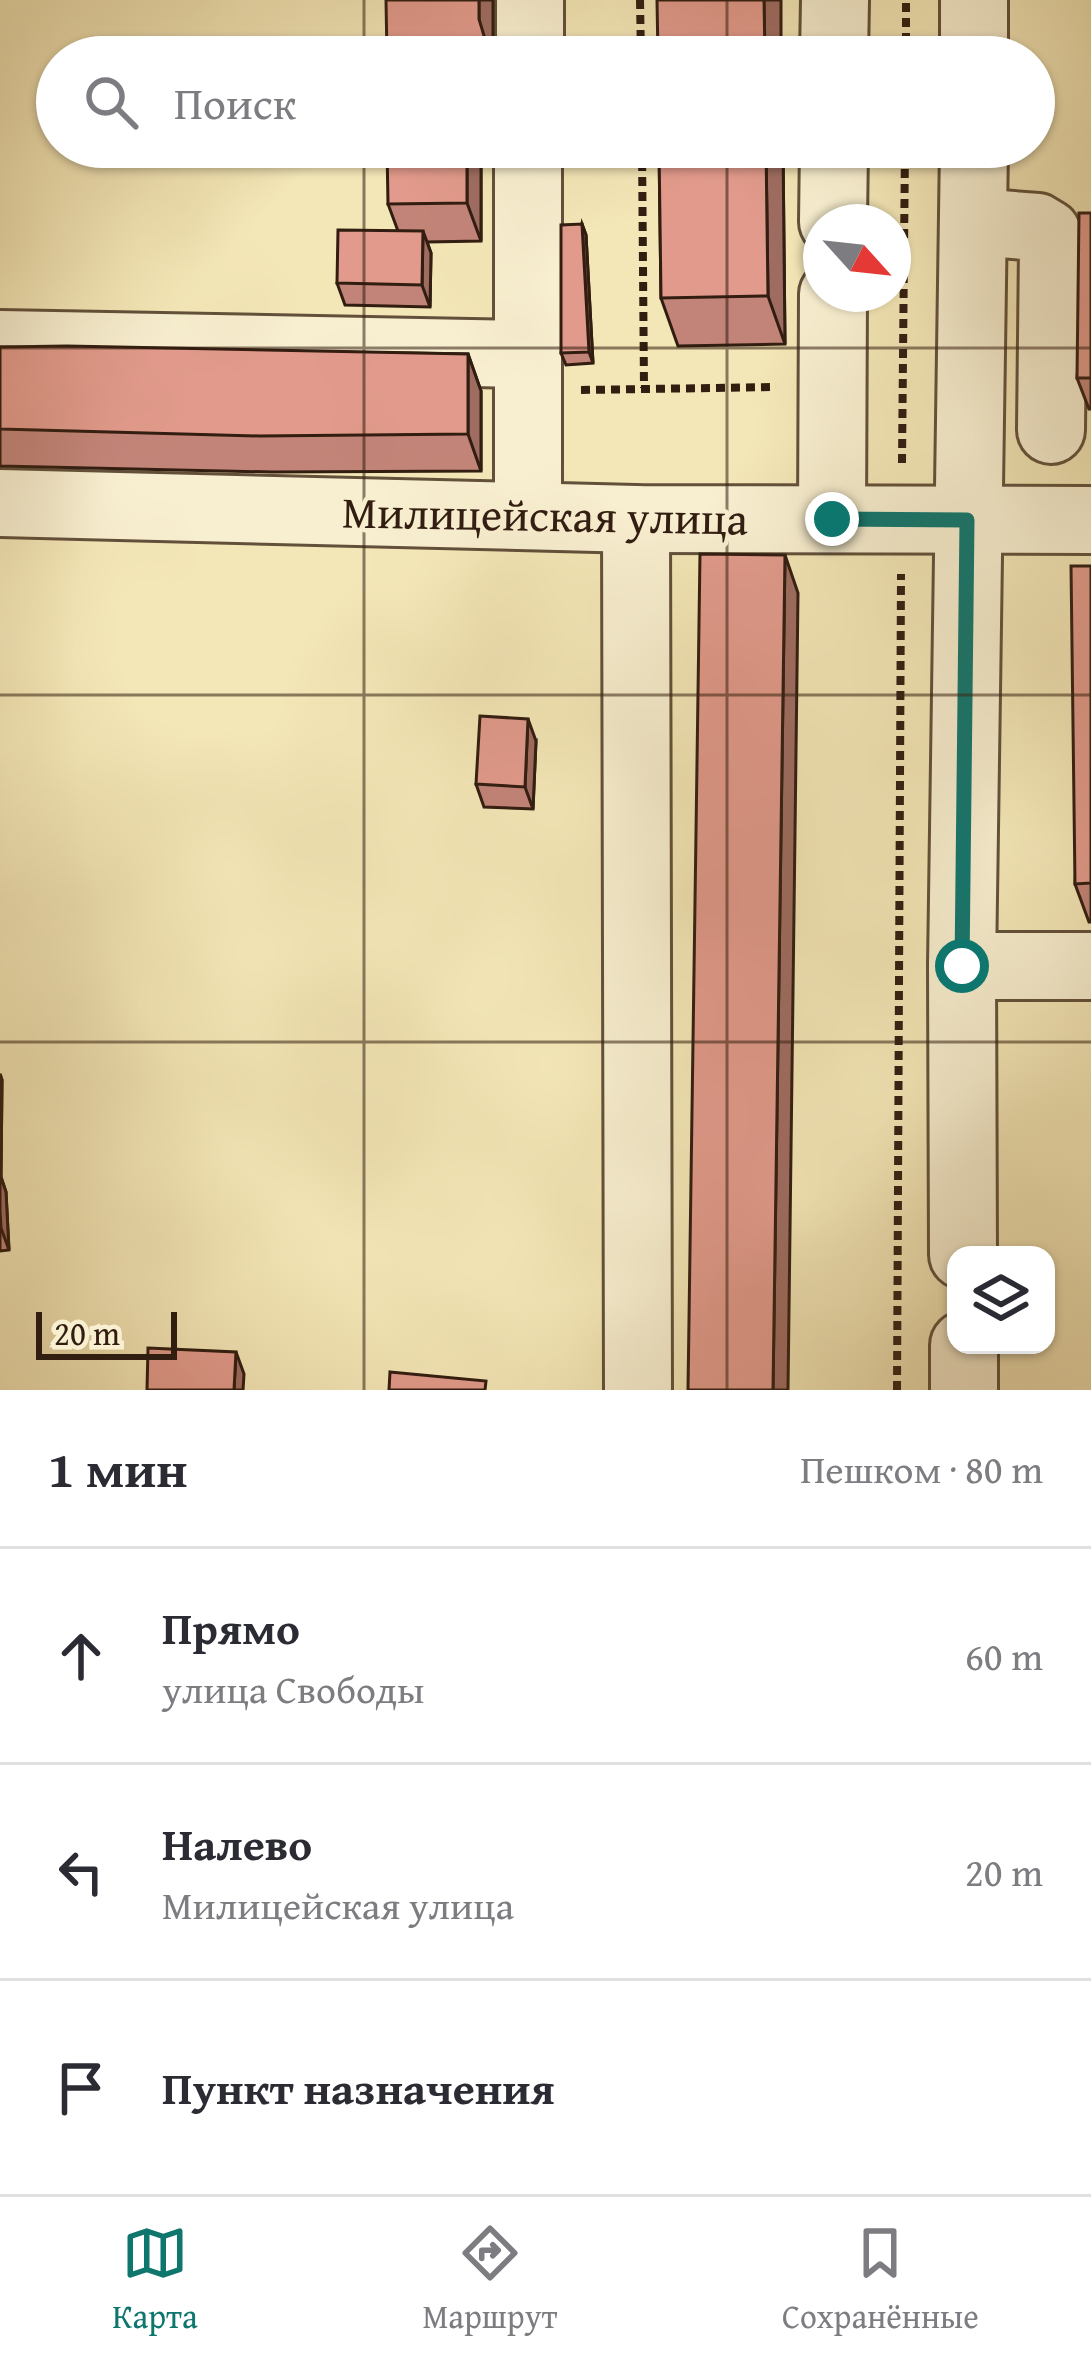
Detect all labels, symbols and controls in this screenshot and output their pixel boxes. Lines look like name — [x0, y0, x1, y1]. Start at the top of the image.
search box — [36, 36, 1055, 168]
icon: search — [78, 69, 144, 135]
text: Поиск — [174, 70, 296, 135]
north arrow — [803, 204, 911, 312]
street label: Милицейская улица — [341, 478, 749, 551]
route end — [805, 492, 859, 546]
route start — [935, 939, 989, 993]
map controls — [947, 1246, 1055, 1354]
button: layers — [947, 1246, 1055, 1354]
scale bar — [36, 1306, 177, 1359]
text: 20 m — [54, 1309, 120, 1357]
text: 1 мин — [48, 1431, 187, 1506]
text: Пешком · 80 m — [800, 1440, 1043, 1497]
text: Прямо — [162, 1595, 300, 1660]
icon: ahead — [48, 1623, 114, 1689]
text: 60 m — [965, 1627, 1043, 1684]
text: улица Свободы — [162, 1660, 424, 1717]
text: Налево — [162, 1811, 312, 1876]
icon: left — [48, 1839, 114, 1905]
text: 20 m — [965, 1843, 1043, 1900]
text: Милицейская улица — [162, 1876, 514, 1933]
icon: arrive — [48, 2055, 114, 2121]
text: Пункт назначения — [162, 2055, 555, 2120]
tab: Карта — [112, 2220, 198, 2340]
tab: Маршрут — [422, 2220, 557, 2340]
tab: Сохранённые — [782, 2220, 979, 2340]

